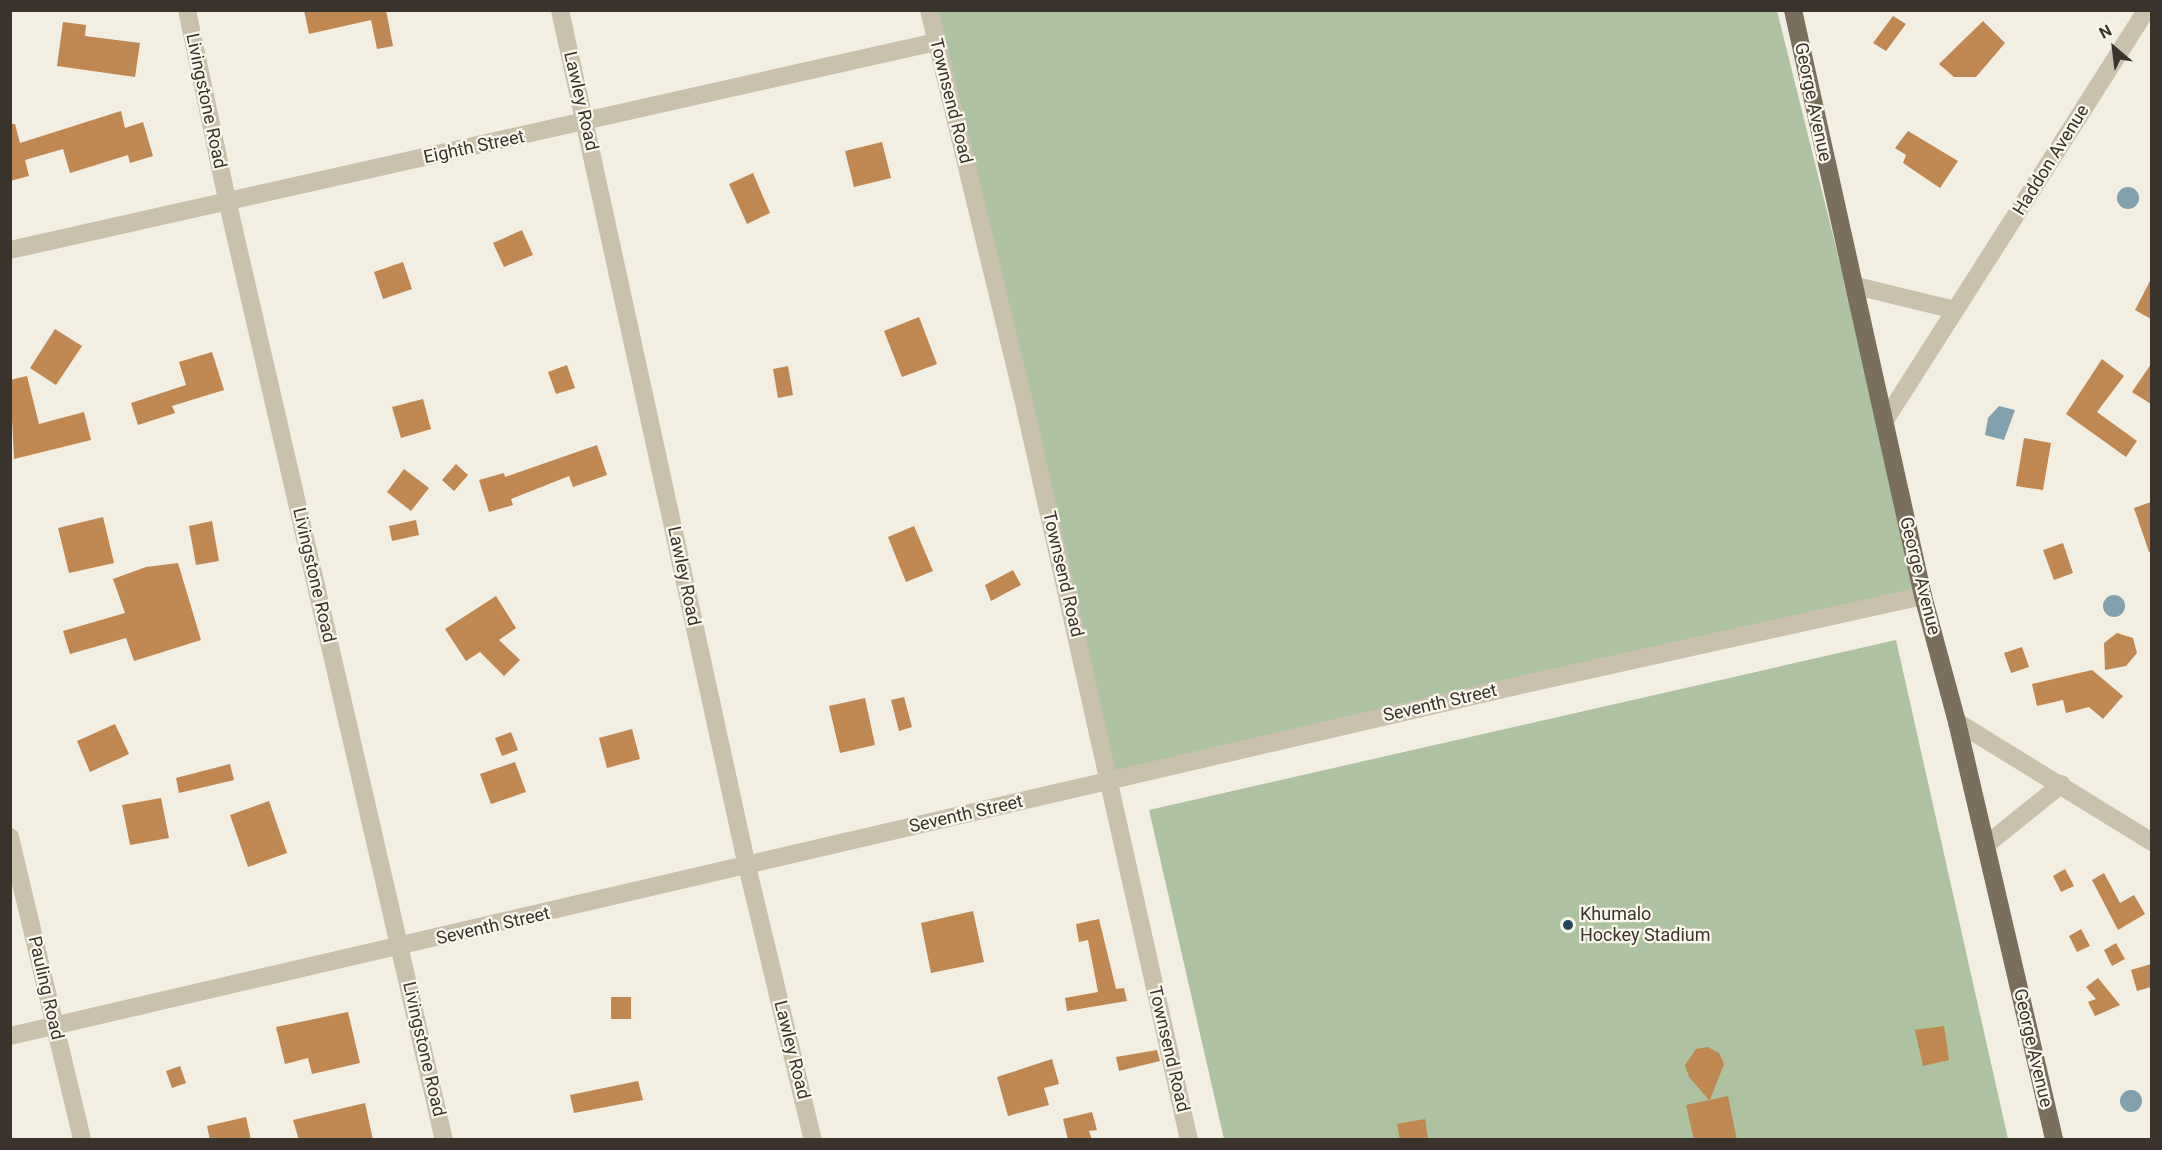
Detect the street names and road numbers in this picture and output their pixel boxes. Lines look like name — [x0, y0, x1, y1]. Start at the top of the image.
street label: Livingstone Road — [181, 31, 231, 171]
street label: Townsend Road — [925, 36, 977, 166]
street label: George Avenue — [1790, 41, 1836, 163]
street label: Lawley Road — [559, 49, 603, 153]
street label: Haddon Avenue — [2008, 101, 2094, 219]
street label: Eighth Street — [422, 126, 526, 168]
street label: Livingstone Road — [288, 505, 340, 645]
street label: Townsend Road — [1038, 509, 1088, 639]
street label: George Avenue — [1895, 515, 1945, 637]
street label: Lawley Road — [663, 524, 705, 628]
street label: Seventh Street — [1381, 679, 1499, 727]
street label: Seventh Street — [907, 790, 1025, 838]
street label: Seventh Street — [434, 902, 552, 950]
street label: Pauling Road — [24, 934, 68, 1042]
street label: Livingstone Road — [398, 979, 450, 1119]
street label: Townsend Road — [1144, 984, 1194, 1114]
street label: George Avenue — [2009, 987, 2057, 1109]
street label: Lawley Road — [769, 998, 815, 1102]

